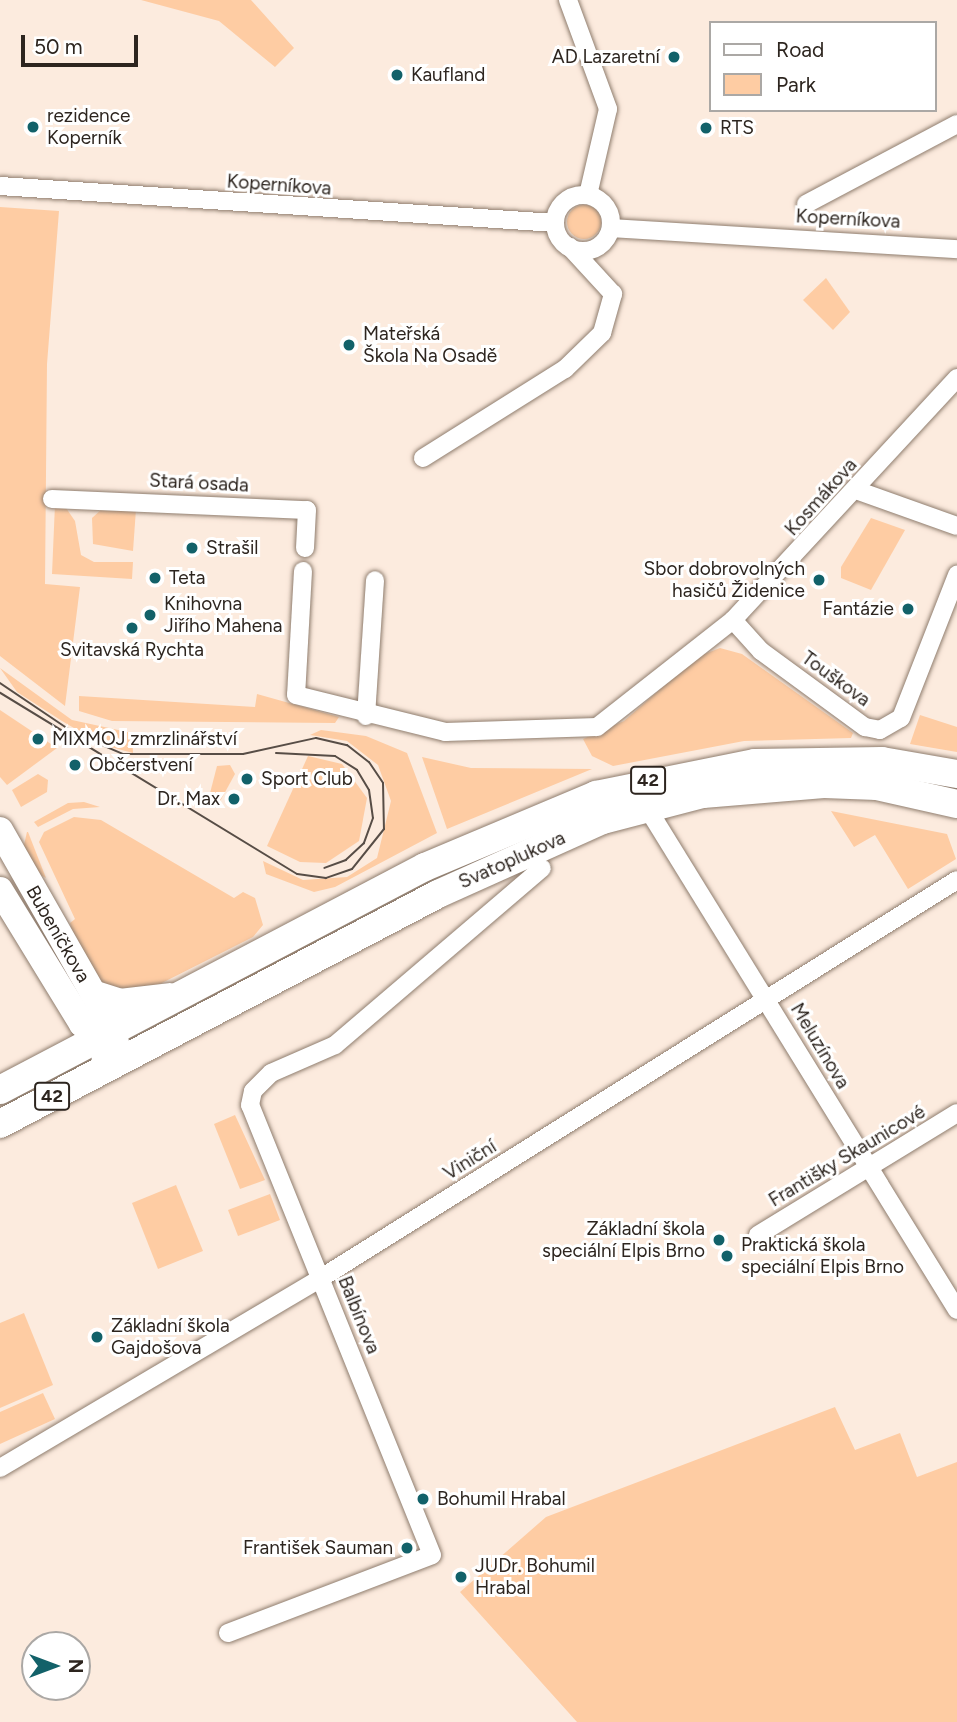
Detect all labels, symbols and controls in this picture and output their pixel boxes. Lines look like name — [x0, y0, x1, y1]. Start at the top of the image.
scale bar — [24, 21, 142, 65]
legend — [708, 21, 936, 112]
text: 50 m — [34, 34, 83, 59]
text: Road — [776, 37, 824, 62]
place label: AD Lazaretní — [552, 46, 660, 68]
marker: AD Lazaretní — [666, 49, 682, 65]
place label: Kaufland — [411, 64, 485, 86]
marker: Kaufland — [389, 67, 405, 83]
text: Park — [776, 72, 816, 97]
place label: rezidence Koperník — [47, 105, 130, 149]
place label: RTS — [720, 117, 754, 139]
marker: rezidence Koperník — [25, 119, 41, 135]
marker: RTS — [698, 120, 714, 136]
street label: Koperníkova — [226, 170, 332, 200]
street label: Koperníkova — [795, 205, 901, 233]
place label: Mateřská Škola Na Osadě — [363, 323, 497, 367]
marker: Mateřská Škola Na Osadě — [341, 337, 357, 353]
street label: Kosmákova — [780, 454, 862, 540]
street label: Stará osada — [149, 469, 249, 497]
place label: Strašil — [206, 537, 258, 559]
marker: Strašil — [184, 540, 200, 556]
place label: Sbor dobrovolných hasičů Židenice — [644, 558, 805, 602]
place label: Teta — [169, 567, 206, 589]
marker: Teta — [147, 570, 163, 586]
marker: Sbor dobrovolných hasičů Židenice — [811, 572, 827, 588]
place label: Knihovna Jiřího Mahena — [164, 593, 282, 637]
place label: Fantázie — [823, 598, 894, 620]
marker: Fantázie — [900, 601, 916, 617]
marker: Knihovna Jiřího Mahena — [142, 607, 158, 623]
marker: Svitavská Rychta — [124, 620, 140, 636]
place label: Svitavská Rychta — [60, 639, 204, 661]
street label: Touškova — [797, 647, 875, 711]
place label: MIXMOJ zmrzlinářství — [52, 728, 237, 750]
marker: MIXMOJ zmrzlinářství — [30, 731, 46, 747]
place label: Občerstvení — [89, 754, 193, 776]
marker: Občerstvení — [67, 757, 83, 773]
road number: 42 — [629, 766, 667, 794]
place label: Sport Club — [261, 768, 353, 790]
marker: Sport Club — [239, 771, 255, 787]
place label: Dr. Max — [157, 788, 220, 810]
marker: Dr. Max — [226, 791, 242, 807]
street label: Svatoplukova — [455, 826, 569, 894]
street label: Bubeníčkova — [21, 881, 95, 987]
street label: Meluzínova — [786, 999, 854, 1093]
road number: 42 — [33, 1082, 71, 1111]
street label: Františky Skaunicové — [765, 1100, 929, 1212]
street label: Viniční — [439, 1135, 501, 1185]
place label: Základní škola speciální Elpis Brno — [542, 1218, 705, 1262]
marker: Základní škola speciální Elpis Brno — [711, 1232, 727, 1248]
place label: Praktická škola speciální Elpis Brno — [741, 1234, 904, 1278]
marker: Praktická škola speciální Elpis Brno — [719, 1248, 735, 1264]
street label: Balbínova — [333, 1273, 385, 1357]
place label: Základní škola Gajdošova — [111, 1315, 230, 1359]
marker: Základní škola Gajdošova — [89, 1329, 105, 1345]
place label: Bohumil Hrabal — [437, 1488, 566, 1510]
marker: Bohumil Hrabal — [415, 1491, 431, 1507]
place label: František Sauman — [243, 1537, 393, 1559]
marker: František Sauman — [399, 1540, 415, 1556]
place label: JUDr. Bohumil Hrabal — [475, 1555, 595, 1599]
marker: JUDr. Bohumil Hrabal — [453, 1569, 469, 1585]
north arrow — [21, 1631, 91, 1701]
text: N — [64, 1659, 87, 1673]

